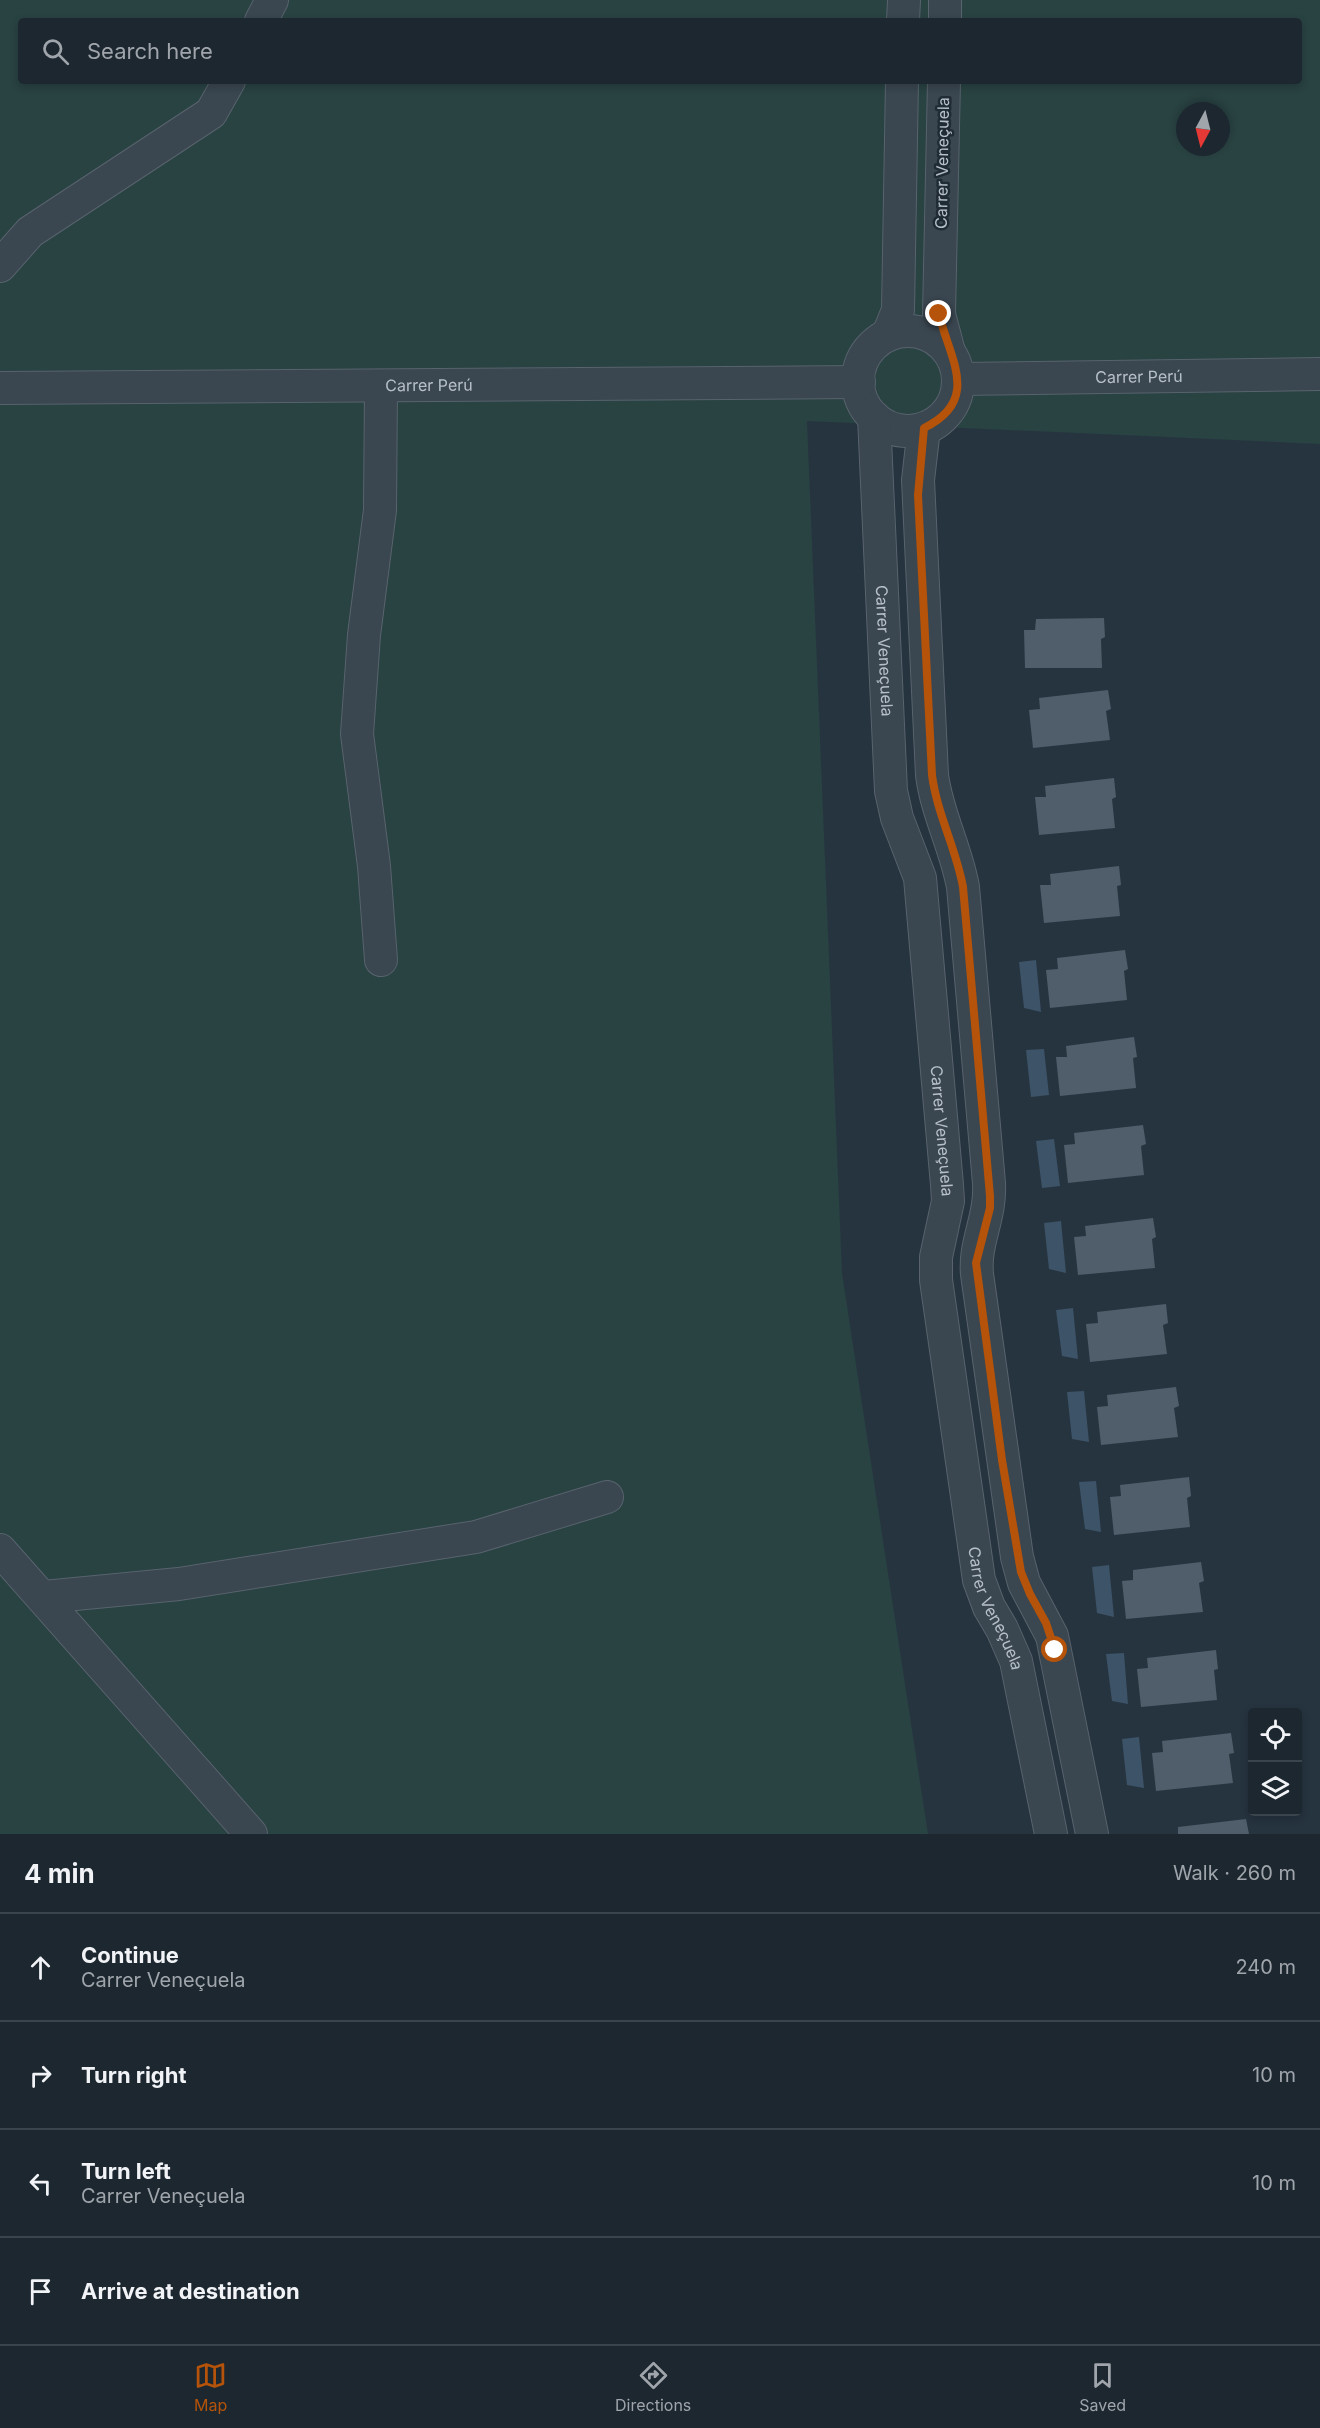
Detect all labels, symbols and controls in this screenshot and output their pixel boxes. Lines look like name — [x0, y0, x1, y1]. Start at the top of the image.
search box — [18, 18, 1302, 84]
icon: search — [39, 35, 72, 68]
text: Search here — [87, 38, 213, 64]
street label: Carrer Veneçuela — [931, 97, 953, 229]
north arrow — [1176, 102, 1230, 156]
route end — [925, 300, 951, 326]
street label: Carrer Perú — [1095, 366, 1183, 387]
street label: Carrer Perú — [385, 375, 473, 395]
street label: Carrer Veneçuela — [872, 585, 898, 717]
street label: Carrer Veneçuela — [926, 1064, 958, 1197]
street label: Carrer Veneçuela — [964, 1545, 1028, 1672]
route start — [1041, 1636, 1067, 1662]
map controls — [1248, 1708, 1302, 1816]
button: locate — [1248, 1708, 1302, 1762]
button: layers — [1248, 1762, 1302, 1816]
text: 4 min — [24, 1858, 95, 1889]
text: Walk · 260 m — [1173, 1861, 1296, 1885]
text: Continue — [81, 1942, 179, 1968]
icon: ahead — [24, 1951, 57, 1984]
text: 240 m — [1235, 1955, 1296, 1979]
text: Carrer Veneçuela — [81, 1968, 246, 1992]
icon: right — [24, 2059, 57, 2092]
text: Turn right — [81, 2062, 187, 2088]
text: 10 m — [1252, 2063, 1296, 2087]
text: Turn left — [81, 2158, 171, 2184]
icon: left — [24, 2167, 57, 2200]
text: 10 m — [1252, 2171, 1296, 2195]
text: Carrer Veneçuela — [81, 2184, 246, 2208]
icon: arrive — [24, 2275, 57, 2308]
text: Arrive at destination — [81, 2278, 300, 2304]
tab: Map — [194, 2359, 227, 2415]
tab: Directions — [615, 2359, 691, 2415]
tab: Saved — [1079, 2359, 1126, 2415]

